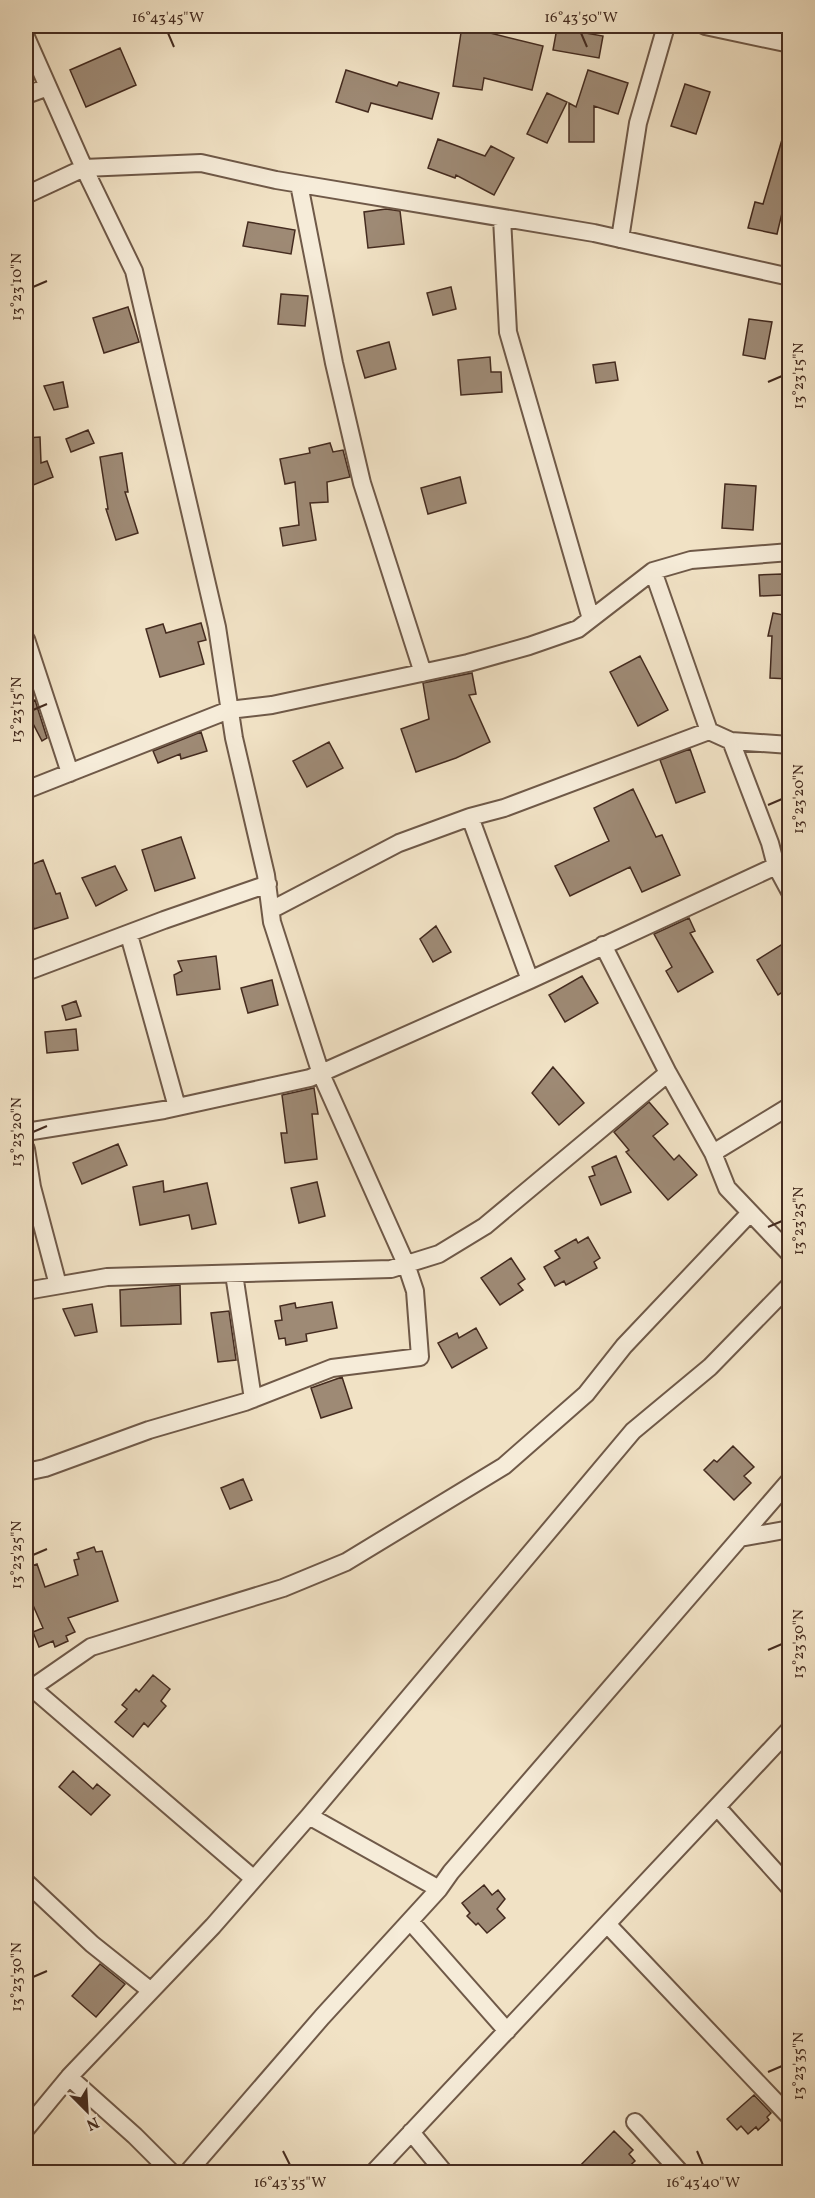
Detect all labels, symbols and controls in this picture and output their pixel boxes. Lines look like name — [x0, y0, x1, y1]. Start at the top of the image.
text: 16°43'45"W — [132, 8, 204, 29]
text: 16°43'50"W — [544, 8, 618, 29]
text: 13°23'10"N — [7, 253, 28, 321]
text: 13°23'15"N — [789, 343, 810, 409]
text: 13°23'15"N — [7, 677, 28, 743]
text: 13°23'20"N — [789, 764, 810, 834]
text: 13°23'20"N — [7, 1097, 28, 1167]
text: 13°23'25"N — [789, 1187, 810, 1255]
text: 13°23'25"N — [7, 1521, 28, 1589]
text: 13°23'30"N — [789, 1609, 810, 1679]
text: 13°23'30"N — [7, 1942, 28, 2012]
text: 13°23'35"N — [789, 2032, 810, 2100]
north arrow — [57, 2081, 117, 2141]
text: N — [82, 2110, 102, 2135]
text: 16°43'35"W — [254, 2173, 326, 2194]
text: 16°43'40"W — [666, 2173, 740, 2194]

